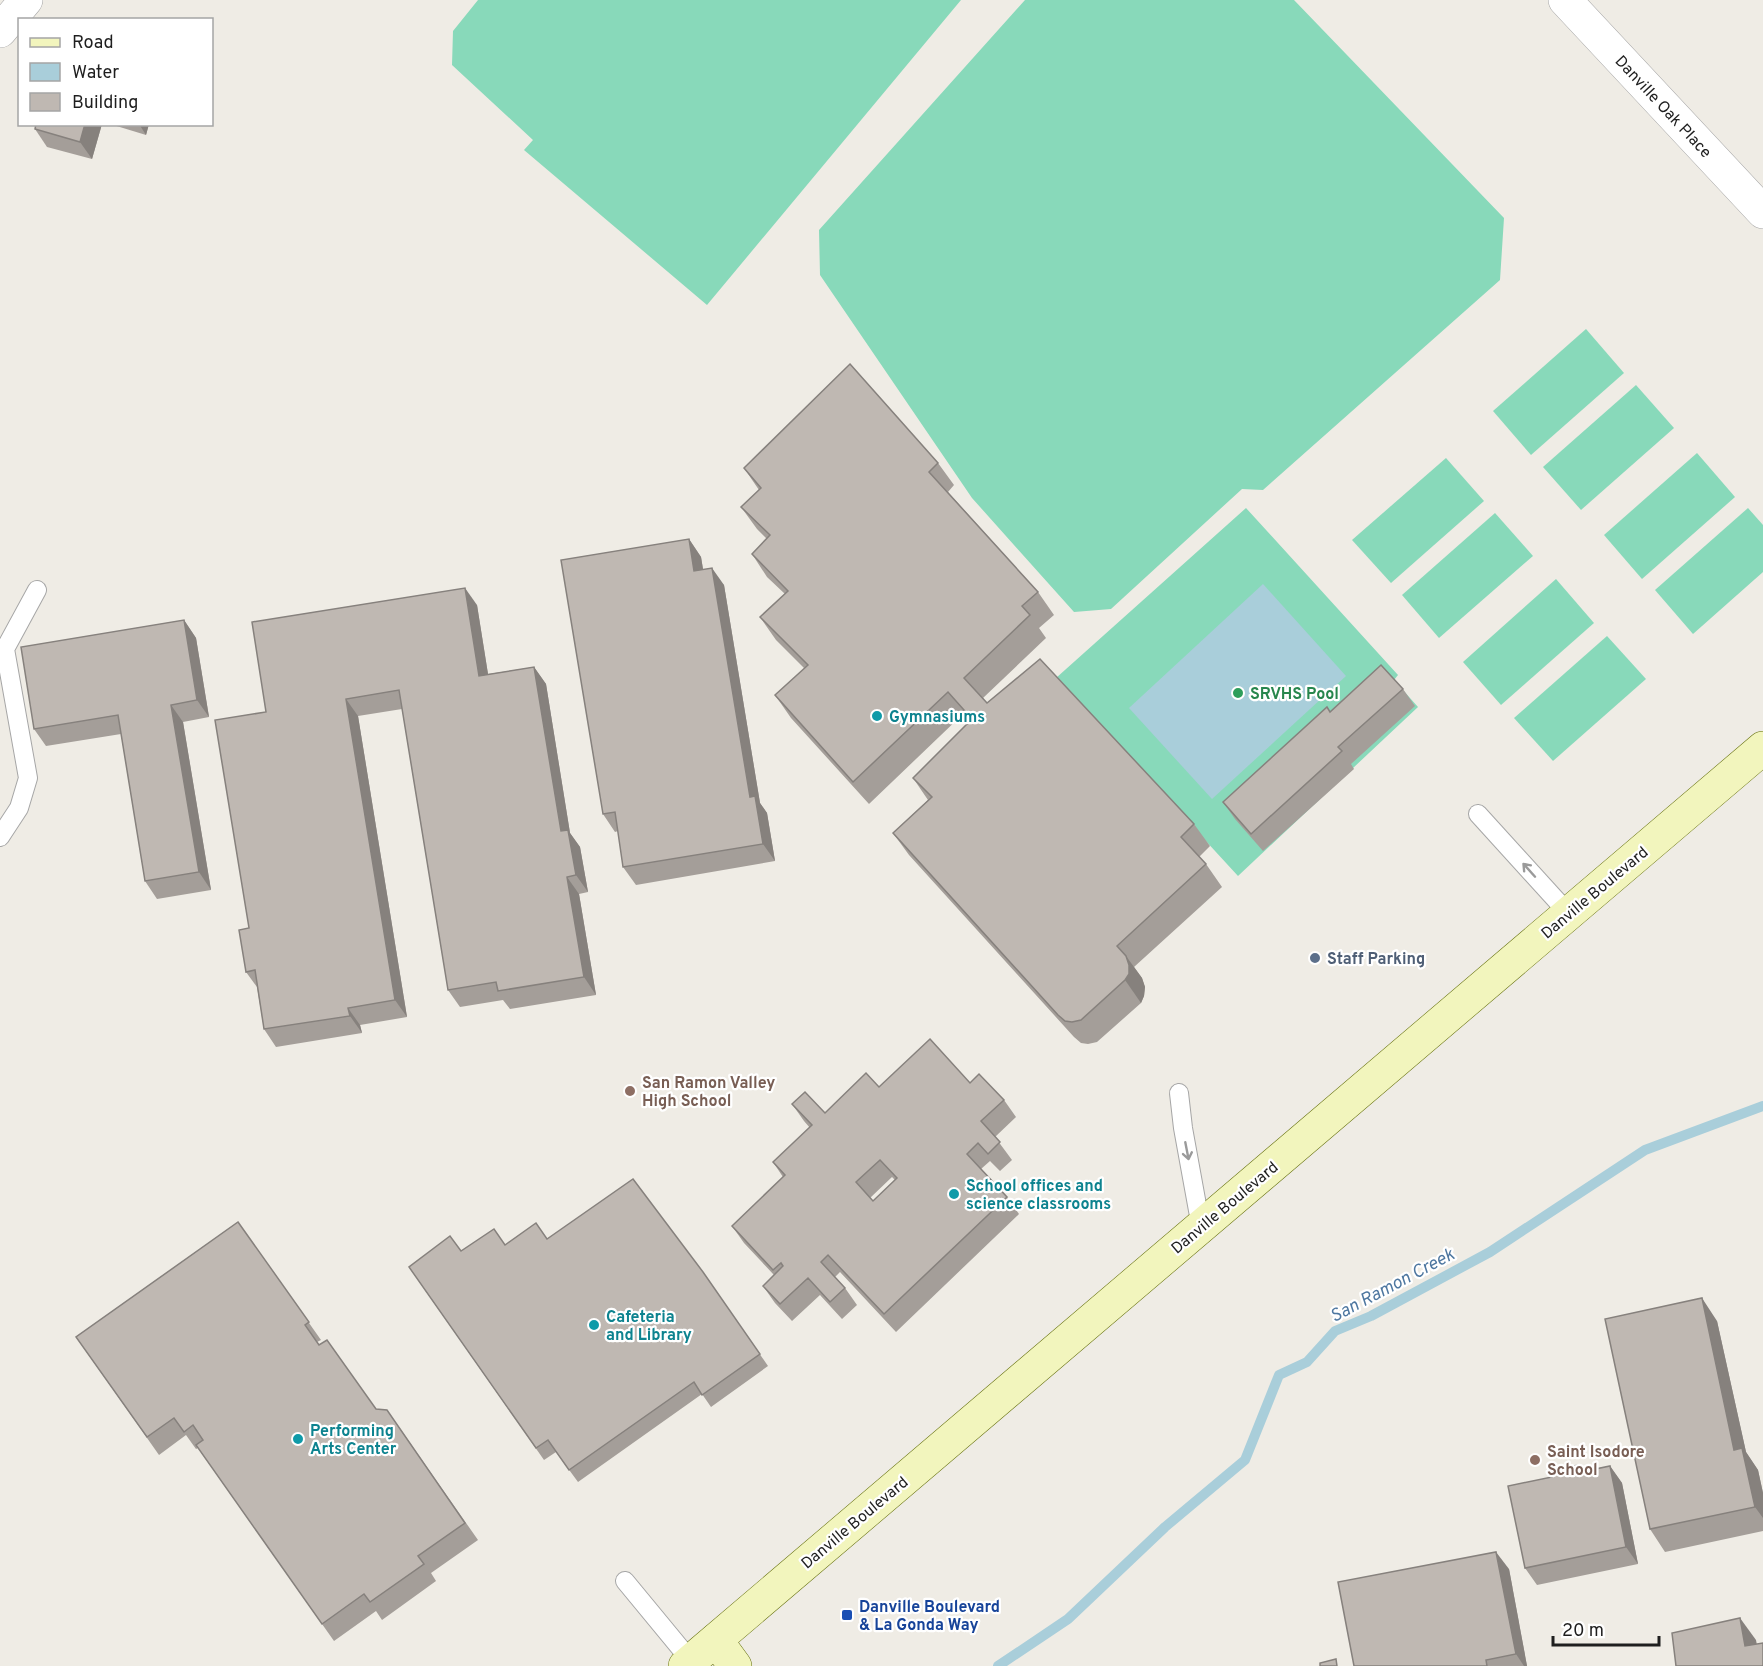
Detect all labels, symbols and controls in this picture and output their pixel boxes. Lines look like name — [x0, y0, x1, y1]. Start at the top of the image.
legend — [18, 18, 213, 126]
text: Road — [72, 32, 114, 55]
street label: Danville Oak Place — [1610, 52, 1715, 163]
text: Water — [72, 62, 119, 85]
text: Building — [72, 92, 138, 115]
place label: SRVHS Pool — [1250, 685, 1339, 705]
marker: SRVHS Pool — [1231, 686, 1245, 700]
place label: Gymnasiums — [889, 708, 985, 728]
marker: Gymnasiums — [870, 709, 884, 723]
street label: Danville Boulevard — [1538, 843, 1653, 944]
one-way arrow — [1522, 863, 1536, 878]
place label: Staff Parking — [1327, 950, 1425, 970]
marker: Staff Parking — [1308, 951, 1322, 965]
place label: San Ramon Valley High School — [642, 1074, 775, 1112]
marker: San Ramon Valley High School — [623, 1084, 637, 1098]
one-way arrow — [1182, 1141, 1193, 1160]
street label: Danville Boulevard — [1168, 1158, 1283, 1259]
place label: School offices and science classrooms — [966, 1177, 1111, 1215]
marker: School offices and science classrooms — [947, 1187, 961, 1201]
water label: San Ramon Creek — [1327, 1243, 1460, 1329]
place label: Cafeteria and Library — [606, 1308, 692, 1346]
marker: Cafeteria and Library — [587, 1318, 601, 1332]
place label: Performing Arts Center — [310, 1422, 397, 1460]
marker: Performing Arts Center — [291, 1432, 305, 1446]
place label: Saint Isodore School — [1547, 1443, 1645, 1481]
marker: Saint Isodore School — [1528, 1453, 1542, 1467]
street label: Danville Boulevard — [798, 1473, 913, 1574]
place label: Danville Boulevard & La Gonda Way — [859, 1598, 1000, 1636]
marker: Danville Boulevard & La Gonda Way — [840, 1608, 854, 1622]
scale bar — [1553, 1609, 1660, 1647]
text: 20 m — [1562, 1620, 1604, 1643]

